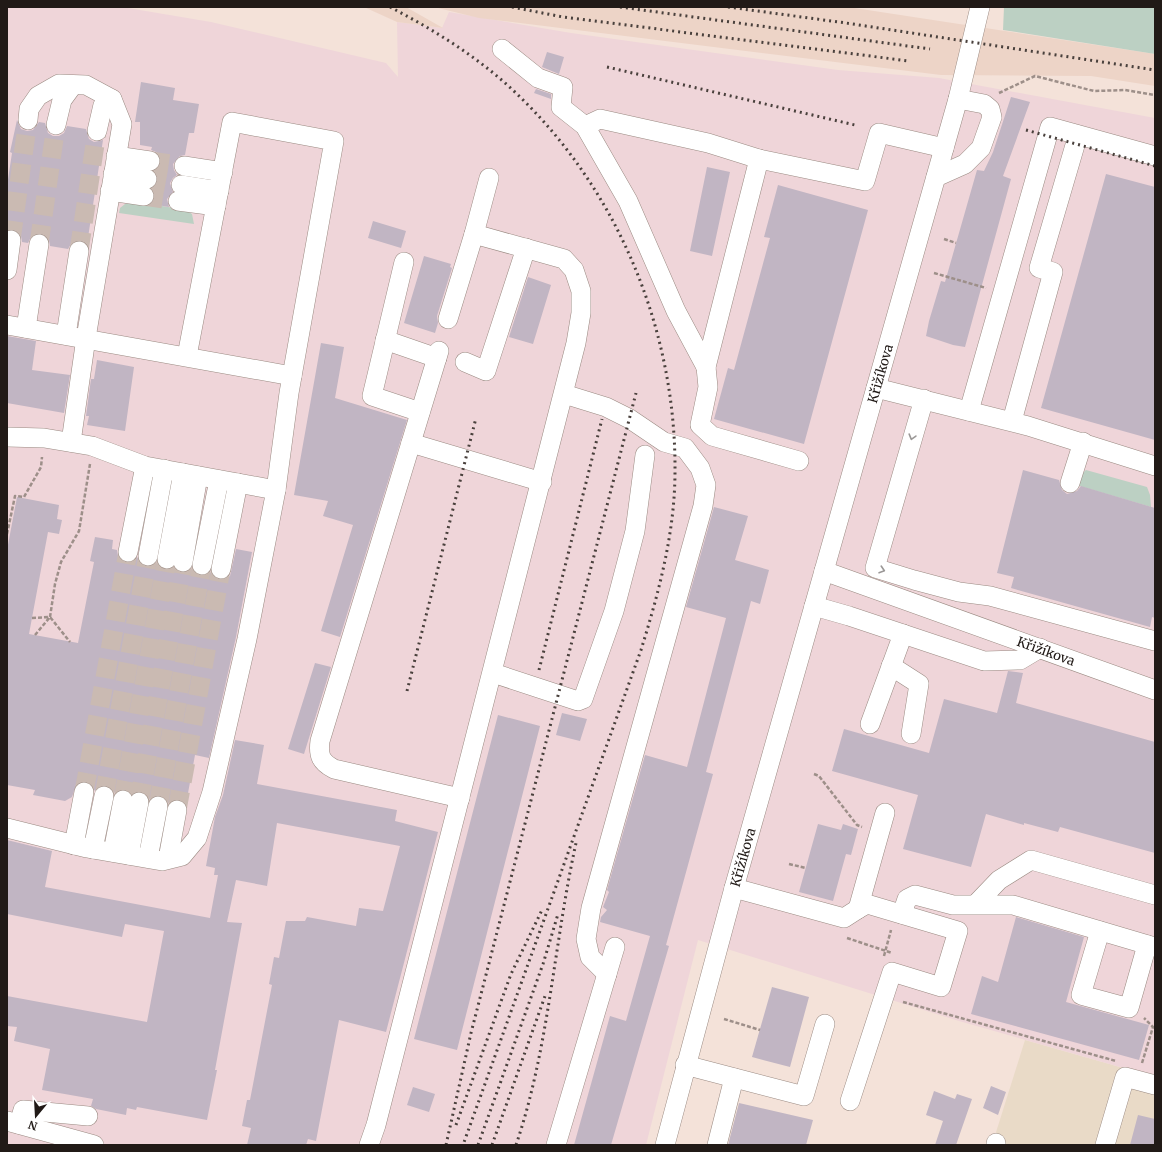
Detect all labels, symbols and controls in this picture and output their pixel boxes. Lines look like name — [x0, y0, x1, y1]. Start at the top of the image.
street label: Křižíkova — [864, 342, 897, 405]
one-way arrow — [908, 433, 917, 440]
one-way arrow — [878, 565, 885, 574]
street label: Křižíkova — [1015, 633, 1077, 670]
street label: Křižíkova — [727, 826, 760, 889]
north arrow — [16, 1096, 56, 1136]
text: N — [26, 1117, 39, 1134]

